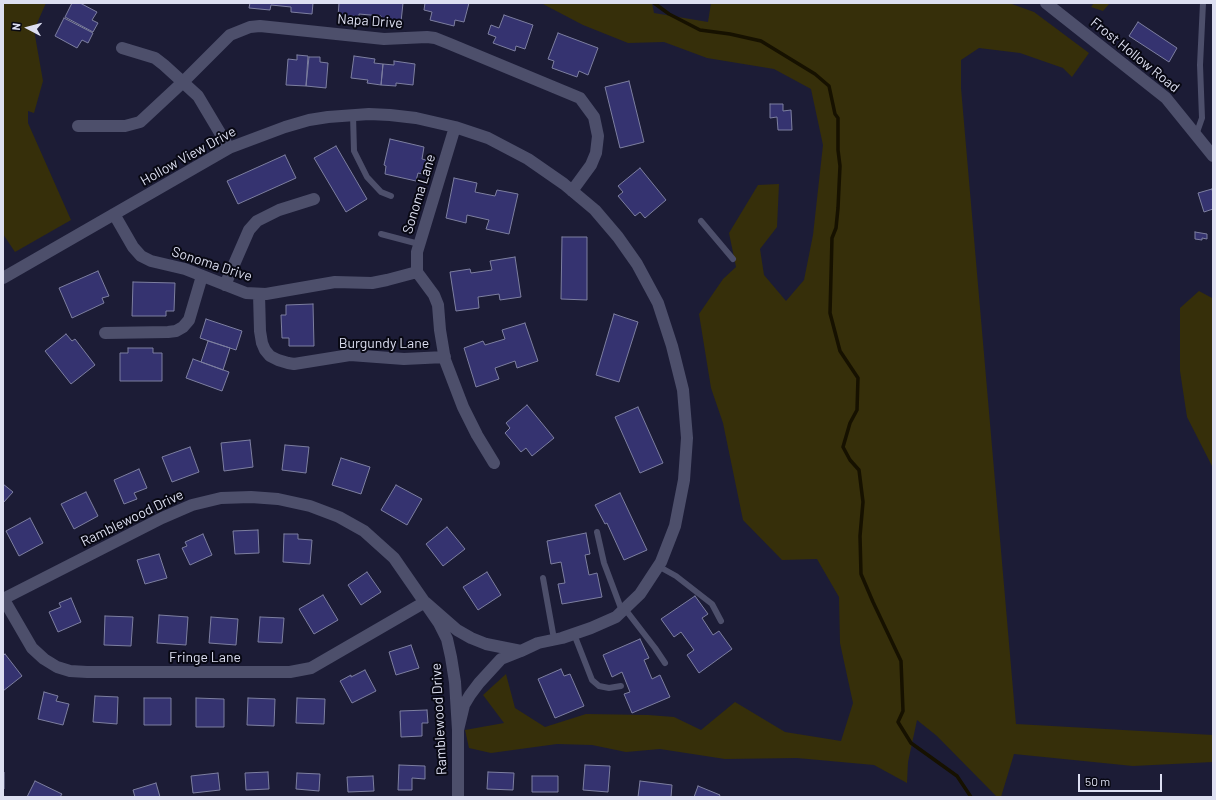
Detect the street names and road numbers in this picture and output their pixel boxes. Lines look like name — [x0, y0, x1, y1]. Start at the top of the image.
street label: Napa Drive — [337, 10, 403, 32]
street label: Frost Hollow Road — [1087, 14, 1183, 96]
street label: Hollow View Drive — [137, 123, 239, 189]
street label: Sonoma Lane — [399, 152, 439, 236]
street label: Sonoma Drive — [170, 243, 254, 285]
street label: Burgundy Lane — [339, 335, 429, 351]
street label: Ramblewood Drive — [78, 486, 186, 550]
street label: Fringe Lane — [169, 649, 241, 665]
street label: Ramblewood Drive — [428, 663, 450, 775]

